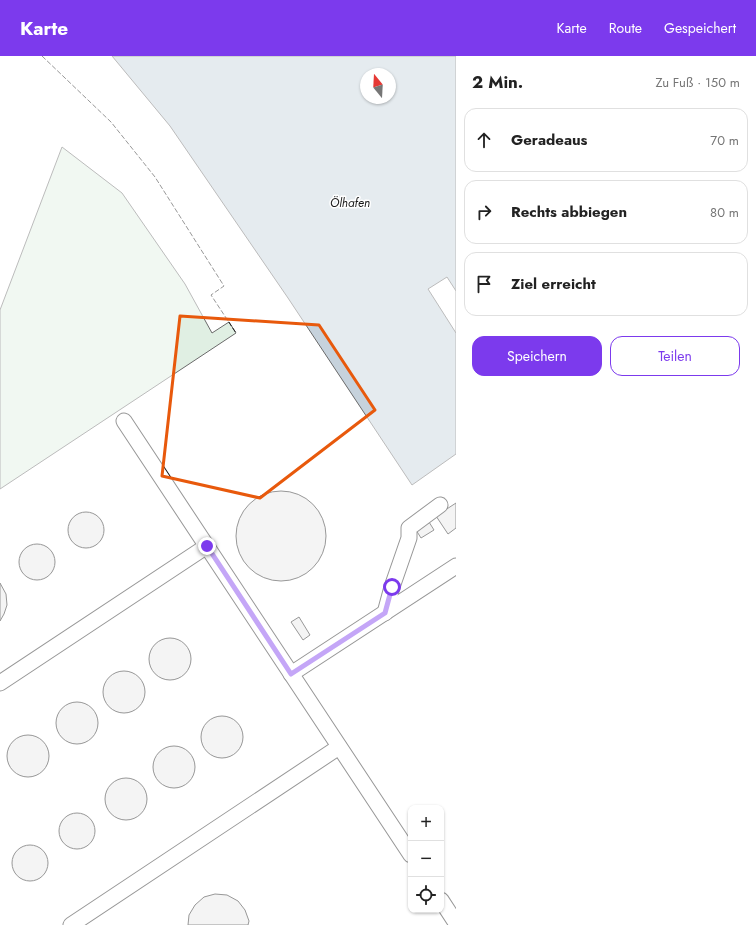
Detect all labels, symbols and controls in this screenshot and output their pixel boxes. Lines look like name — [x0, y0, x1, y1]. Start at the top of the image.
text: Karte — [20, 15, 68, 42]
text: Karte — [557, 18, 587, 38]
text: Route — [609, 18, 642, 38]
text: Gespeichert — [664, 18, 736, 38]
north arrow — [360, 68, 396, 104]
text: 2 Min. — [472, 70, 523, 94]
text: Zu Fuß · 150 m — [655, 73, 740, 92]
icon: ahead — [473, 129, 495, 151]
text: Geradeaus — [511, 129, 587, 151]
text: 70 m — [710, 131, 739, 150]
water label: Ölhafen — [330, 194, 370, 212]
icon: right — [473, 201, 495, 223]
text: Rechts abbiegen — [511, 201, 627, 223]
text: 80 m — [710, 203, 739, 222]
icon: arrive — [473, 273, 495, 295]
text: Ziel erreicht — [511, 273, 596, 295]
button: Speichern — [472, 336, 602, 376]
button: Teilen — [610, 336, 740, 376]
route end — [198, 537, 216, 555]
route start — [383, 578, 401, 596]
map controls — [408, 805, 444, 913]
button: + — [408, 805, 444, 841]
button: − — [408, 841, 444, 877]
button: locate — [408, 877, 444, 913]

